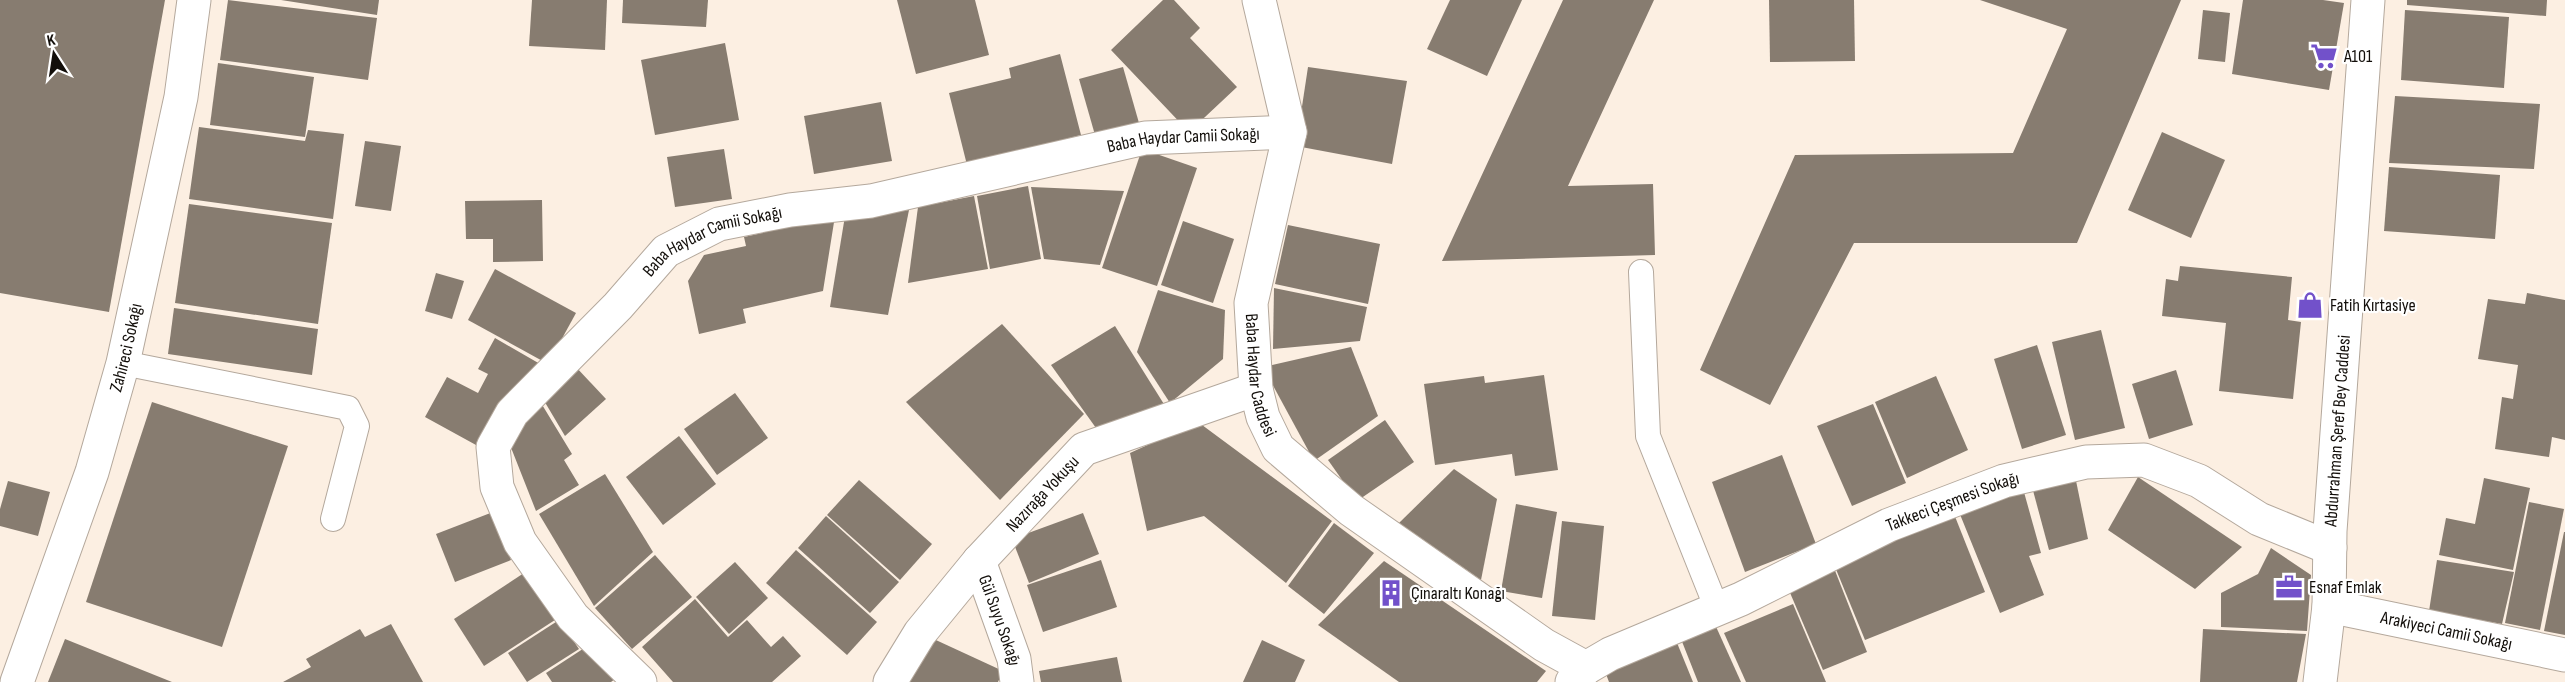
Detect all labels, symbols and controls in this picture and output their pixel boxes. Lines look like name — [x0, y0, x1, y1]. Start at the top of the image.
north arrow — [24, 24, 84, 84]
text: K — [45, 31, 57, 51]
supermarket icon: A101 — [2309, 41, 2339, 71]
place label: A101 — [2343, 46, 2373, 67]
street label: Baba Haydar Camii Sokağı — [1105, 123, 1260, 157]
street label: Baba Haydar Camii Sokağı — [638, 201, 784, 281]
shop icon: Fatih Kırtasiye — [2295, 290, 2325, 320]
place label: Fatih Kırtasiye — [2330, 295, 2416, 316]
street label: Zahireci Sokağı — [105, 301, 146, 394]
street label: Baba Haydar Caddesi — [1241, 313, 1281, 440]
street label: Abdurrahman Şeref Bey Caddesi — [2320, 334, 2354, 528]
street label: Nazırağa Yokuşu — [1001, 451, 1083, 536]
street label: Takkeci Çeşmesi Sokağı — [1883, 467, 2021, 536]
street label: Gül Suyu Sokağı — [974, 572, 1025, 667]
office icon: Esnaf Emlak — [2274, 572, 2304, 602]
place label: Esnaf Emlak — [2309, 577, 2382, 598]
building icon: Çınaraltı Konağı — [1376, 578, 1406, 608]
place label: Çınaraltı Konağı — [1411, 583, 1505, 604]
street label: Arakiyeci Camii Sokağı — [2378, 606, 2514, 654]

